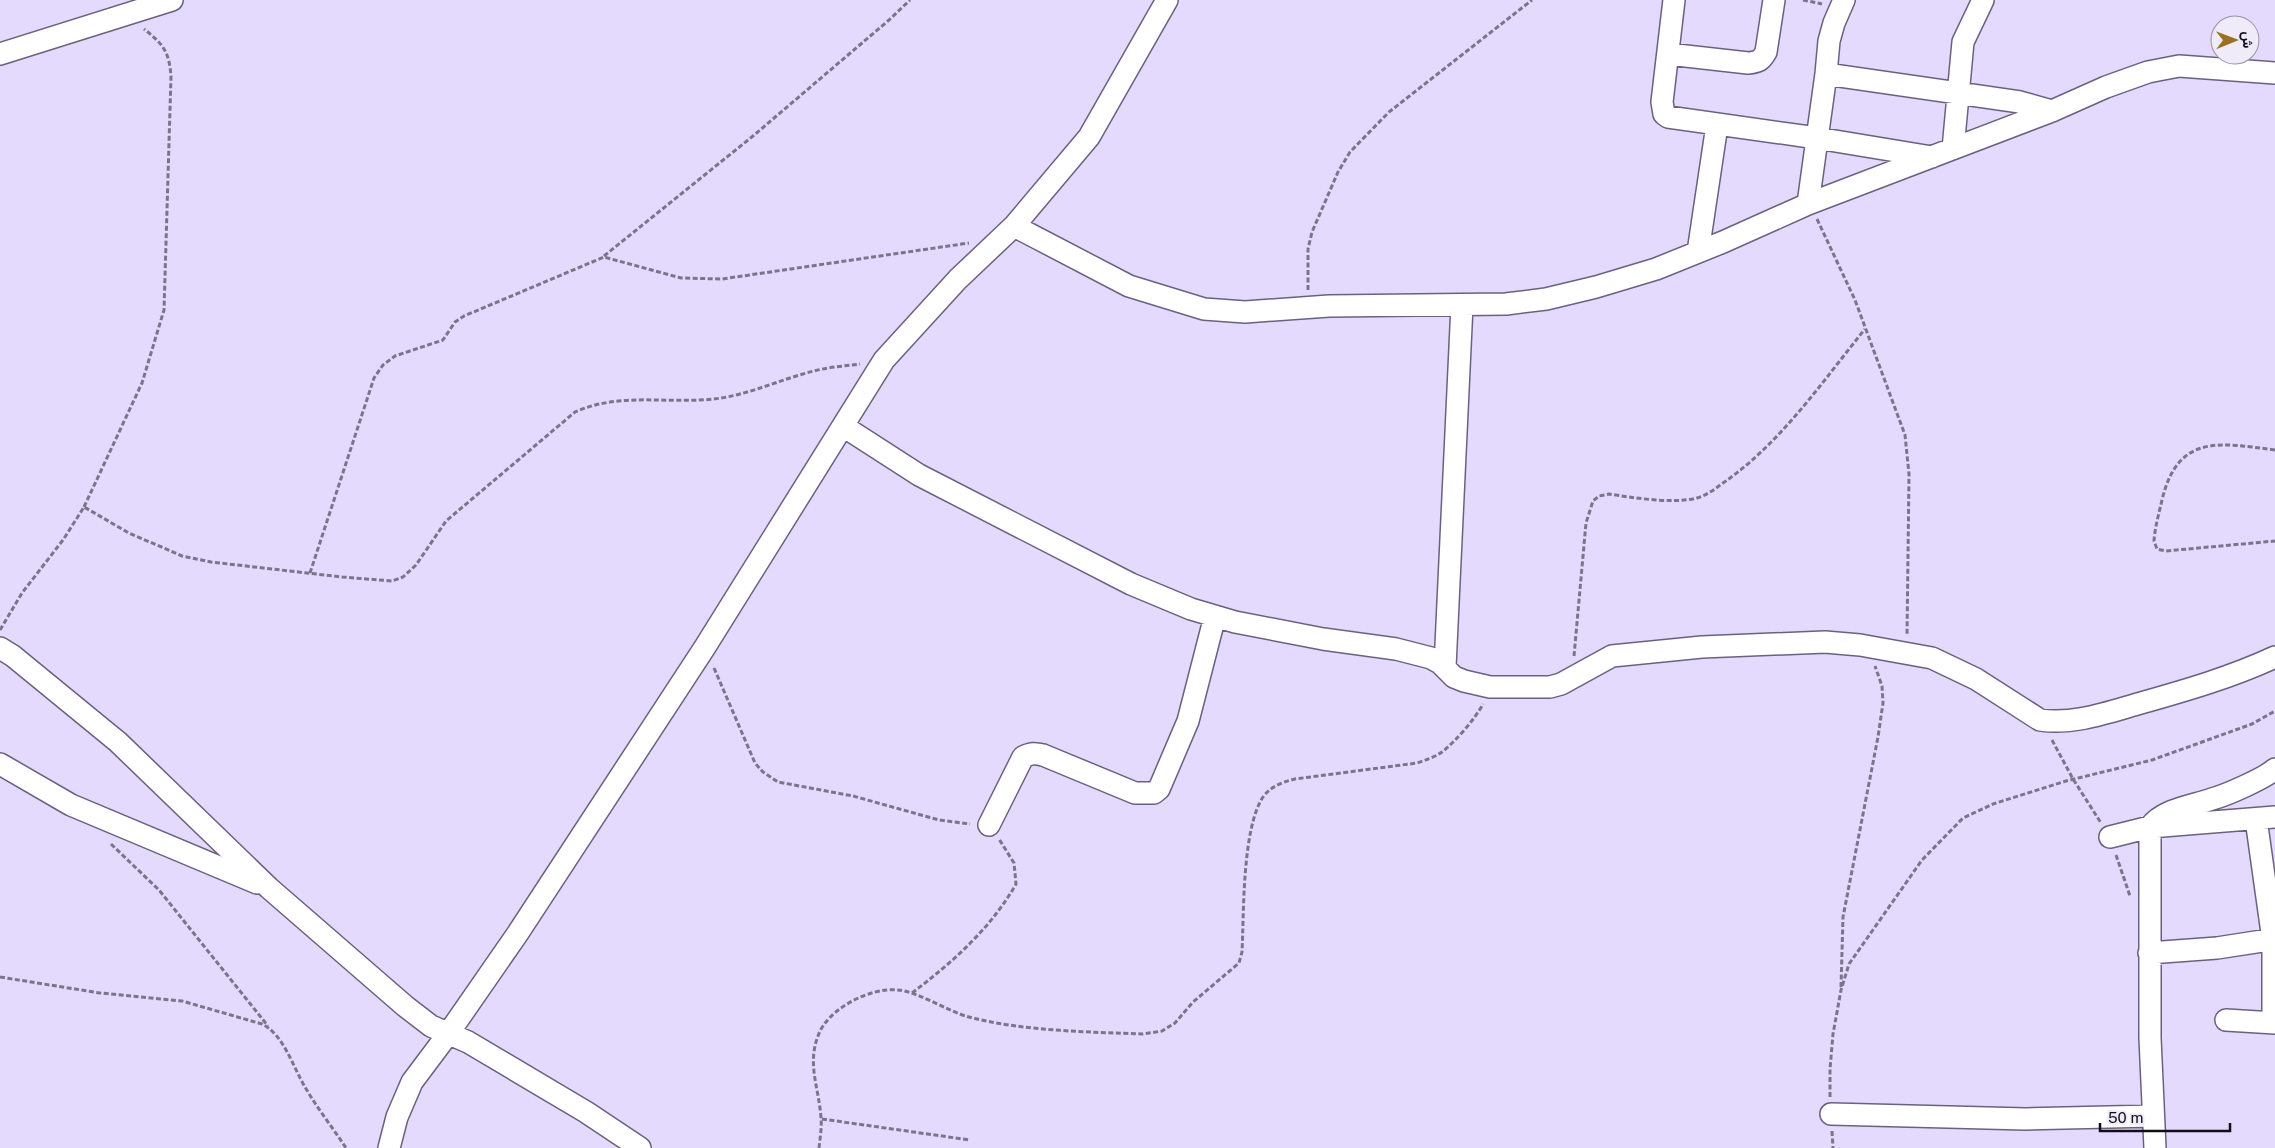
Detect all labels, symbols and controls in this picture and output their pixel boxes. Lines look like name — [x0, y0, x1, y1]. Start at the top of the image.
north arrow — [2210, 15, 2260, 65]
text: ش — [2239, 31, 2256, 49]
scale bar — [2100, 1100, 2230, 1132]
text: 50 m — [2108, 1109, 2143, 1126]

